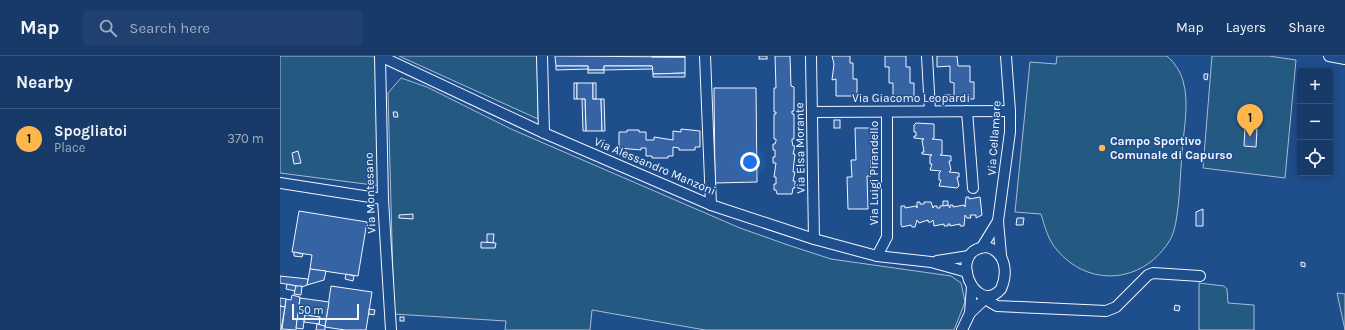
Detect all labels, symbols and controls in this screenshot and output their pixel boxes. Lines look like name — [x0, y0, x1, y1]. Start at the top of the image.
search box — [83, 10, 363, 46]
text: Map — [20, 17, 59, 39]
icon: search — [97, 17, 119, 39]
text: Search here — [129, 19, 210, 37]
text: Map — [1176, 19, 1204, 36]
text: Layers — [1226, 19, 1266, 36]
text: Share — [1288, 19, 1325, 36]
map controls — [1297, 68, 1333, 176]
button: + — [1297, 68, 1333, 104]
text: Nearby — [16, 72, 73, 92]
street label: Via Giacomo Leopardi — [852, 91, 970, 105]
street label: Via Cellamare — [984, 100, 1004, 176]
street label: Via Elsa Morante — [792, 102, 808, 194]
pin: 1 — [1237, 104, 1263, 137]
button: − — [1297, 104, 1333, 140]
street label: Via Luigi Pirandello — [867, 121, 881, 225]
text: Spogliatoi — [54, 122, 128, 140]
text: 1 — [27, 131, 31, 146]
text: 370 m — [227, 131, 264, 146]
street label: Via Alessandro Manzoni — [592, 134, 718, 198]
place label: Campo Sportivo Comunale di Capurso — [1110, 134, 1233, 162]
text: Place — [54, 140, 85, 155]
button: locate — [1297, 140, 1333, 176]
marker: Campo Sportivo Comunale di Capurso — [1097, 143, 1107, 153]
street label: Via Montesano — [362, 152, 378, 234]
your location — [740, 152, 760, 172]
scale bar — [292, 302, 359, 321]
text: 50 m — [298, 304, 324, 317]

